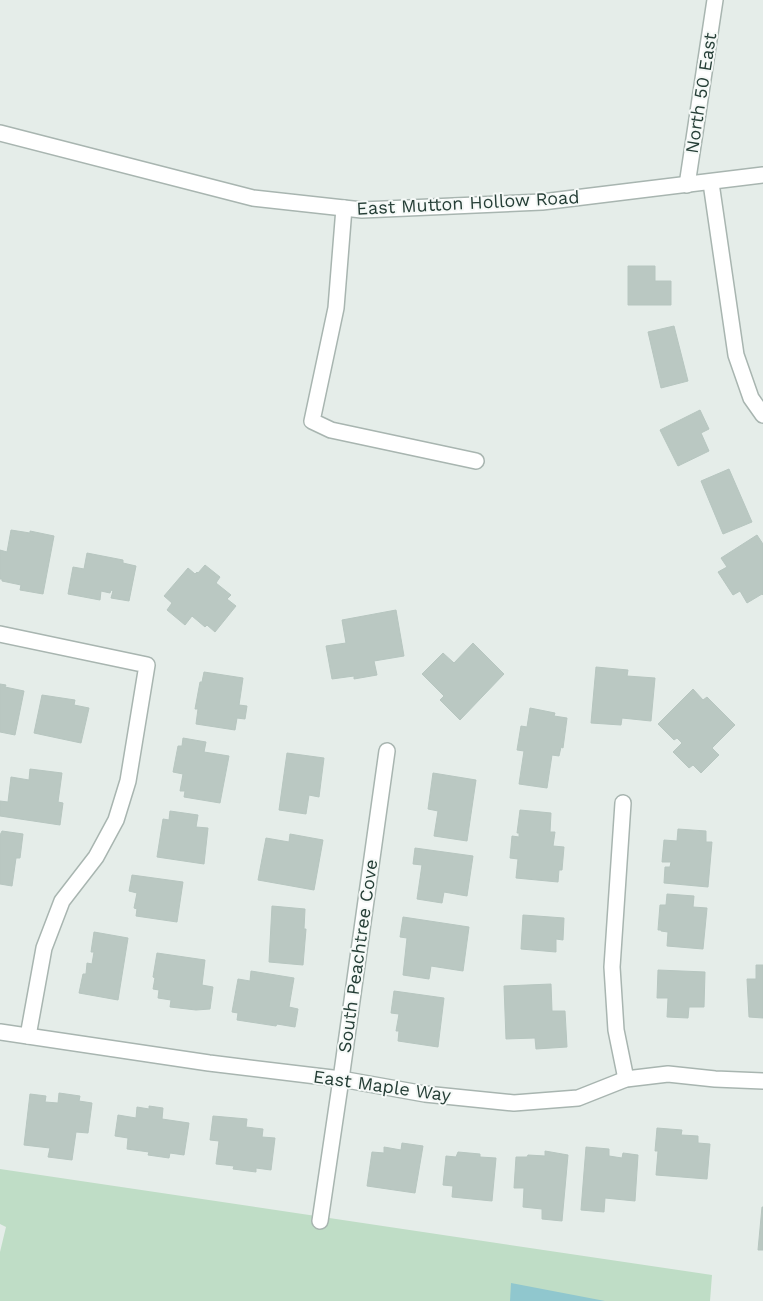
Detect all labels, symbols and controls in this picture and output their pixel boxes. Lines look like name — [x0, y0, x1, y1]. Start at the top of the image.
street label: North 50 East — [681, 31, 720, 155]
street label: East Mutton Hollow Road — [356, 186, 580, 219]
street label: South Peachtree Cove — [334, 858, 381, 1054]
street label: East Maple Way — [312, 1065, 453, 1106]

